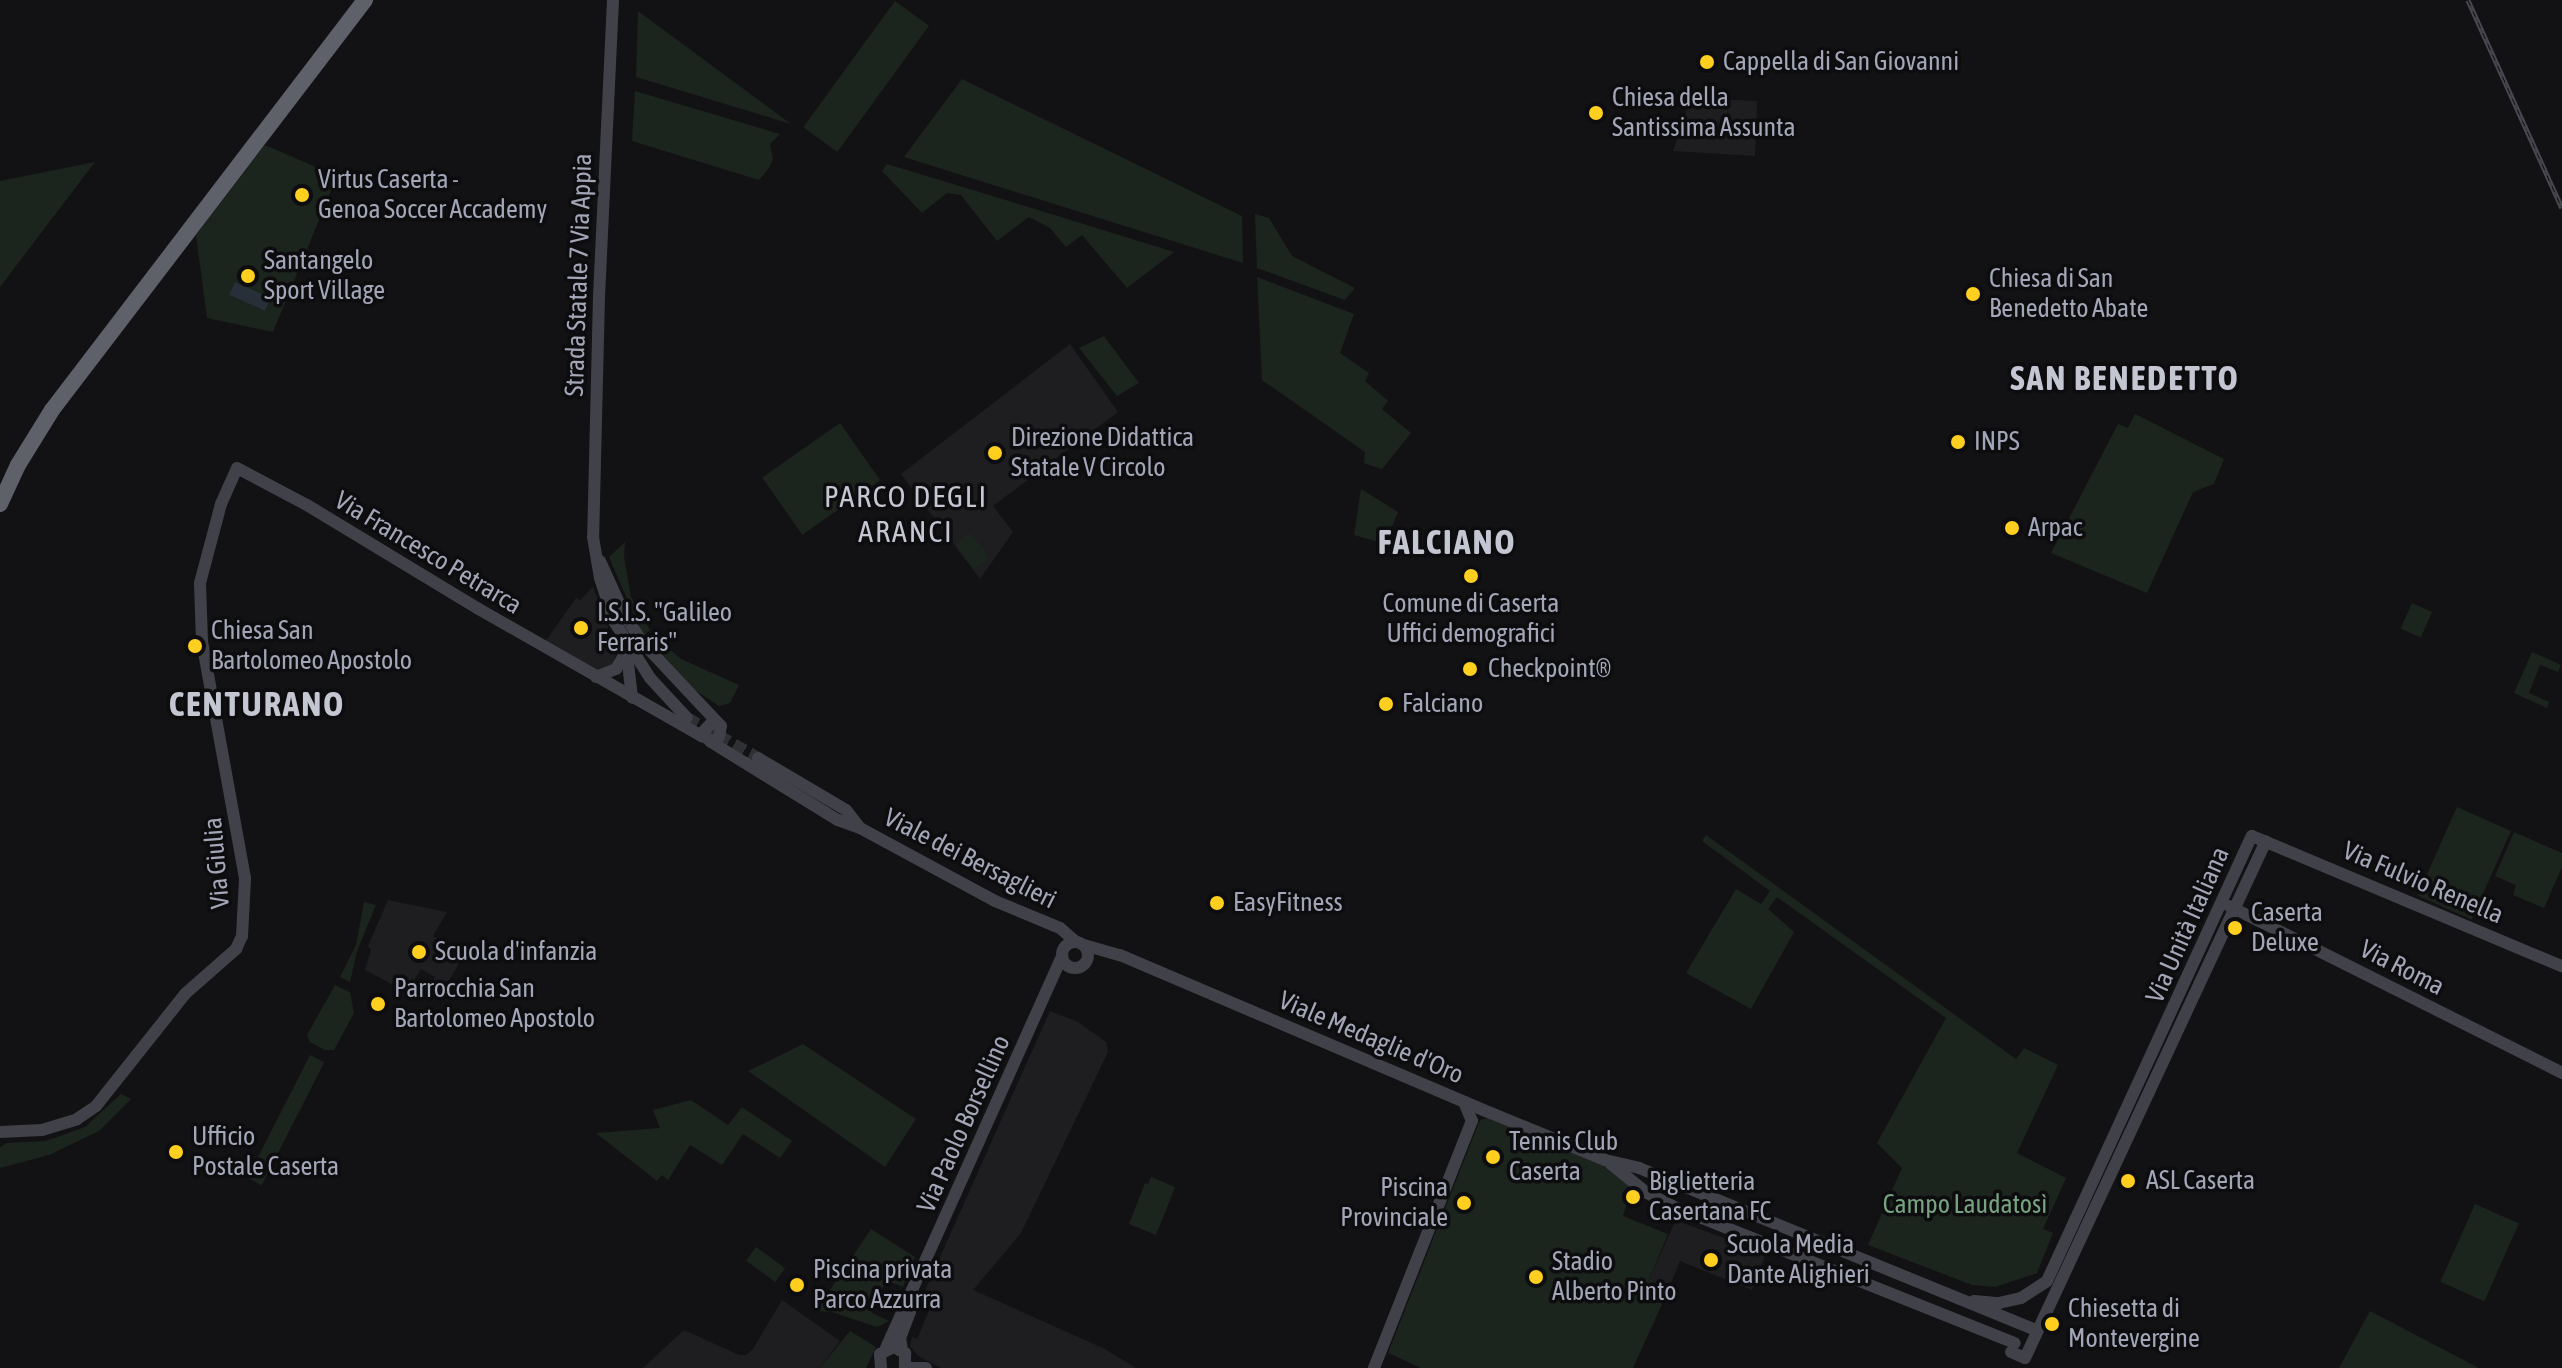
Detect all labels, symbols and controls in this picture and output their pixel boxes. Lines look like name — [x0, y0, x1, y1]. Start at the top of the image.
place label: Cappella di San Giovanni — [1723, 46, 1959, 78]
marker: Cappella di San Giovanni — [1698, 53, 1716, 71]
place label: Chiesa della Santissima Assunta — [1612, 82, 1796, 144]
marker: Chiesa della Santissima Assunta — [1587, 104, 1605, 122]
street label: Strada Statale 7 Via Appia — [559, 153, 599, 397]
place label: Virtus Caserta - Genoa Soccer Accademy — [318, 164, 547, 226]
marker: Virtus Caserta - Genoa Soccer Accademy — [293, 186, 311, 204]
place label: Santangelo Sport Village — [264, 245, 385, 306]
place label: Chiesa di San Benedetto Abate — [1989, 263, 2148, 324]
marker: Santangelo Sport Village — [239, 267, 257, 285]
marker: Chiesa di San Benedetto Abate — [1964, 285, 1982, 303]
district label: SAN BENEDETTO — [2010, 358, 2240, 398]
place label: Direzione Didattica Statale V Circolo — [1011, 422, 1194, 484]
place label: INPS — [1974, 426, 2020, 458]
marker: INPS — [1949, 433, 1967, 451]
marker: Direzione Didattica Statale V Circolo — [986, 444, 1004, 462]
district label: PARCO DEGLI ARANCI — [824, 478, 988, 548]
street label: Via Francesco Petrarca — [329, 485, 527, 621]
place label: Arpac — [2028, 512, 2082, 544]
marker: Arpac — [2003, 519, 2021, 537]
district label: FALCIANO — [1378, 522, 1516, 562]
marker: Comune di Caserta Uffici demografici — [1462, 567, 1480, 585]
place label: Comune di Caserta Uffici demografici — [1383, 588, 1559, 650]
place label: I.S.I.S. "Galileo Ferraris" — [597, 597, 732, 658]
place label: Chiesa San Bartolomeo Apostolo — [211, 615, 412, 676]
marker: I.S.I.S. "Galileo Ferraris" — [572, 619, 590, 637]
marker: Chiesa San Bartolomeo Apostolo — [186, 637, 204, 655]
place label: Checkpoint® — [1488, 653, 1611, 685]
marker: Checkpoint® — [1459, 658, 1481, 680]
district label: CENTURANO — [169, 684, 345, 724]
place label: Falciano — [1402, 688, 1483, 720]
marker: Falciano — [1377, 695, 1395, 713]
street label: Viale dei Bersaglieri — [879, 802, 1061, 916]
street label: Via Giulia — [197, 816, 237, 910]
street label: Via Fulvio Renella — [2338, 835, 2508, 931]
street label: Via Unità Italiana — [2140, 842, 2236, 1008]
place label: EasyFitness — [1233, 887, 1343, 919]
marker: EasyFitness — [1208, 894, 1226, 912]
place label: Caserta Deluxe — [2251, 897, 2323, 958]
marker: Caserta Deluxe — [2226, 919, 2244, 937]
street label: Via Roma — [2355, 934, 2449, 1002]
place label: Scuola d'infanzia — [435, 936, 597, 968]
marker: Scuola d'infanzia — [410, 943, 428, 961]
place label: Parrocchia San Bartolomeo Apostolo — [394, 973, 595, 1034]
street label: Viale Medaglie d'Oro — [1274, 985, 1468, 1091]
marker: Parrocchia San Bartolomeo Apostolo — [369, 995, 387, 1013]
street label: Via Paolo Borsellino — [911, 1030, 1017, 1218]
place label: Ufficio Postale Caserta — [192, 1121, 339, 1182]
place label: Tennis Club Caserta — [1509, 1126, 1618, 1188]
marker: Ufficio Postale Caserta — [167, 1143, 185, 1161]
marker: Tennis Club Caserta — [1484, 1148, 1502, 1166]
place label: ASL Caserta — [2146, 1165, 2255, 1197]
place label: Biglietteria Casertana FC — [1649, 1166, 1771, 1228]
marker: ASL Caserta — [2117, 1170, 2139, 1192]
place label: Piscina Provinciale — [1340, 1172, 1448, 1234]
marker: Biglietteria Casertana FC — [1624, 1188, 1642, 1206]
park label: Campo Laudatosì — [1883, 1189, 2047, 1221]
marker: Piscina Provinciale — [1455, 1194, 1473, 1212]
place label: Scuola Media Dante Alighieri — [1727, 1229, 1870, 1290]
place label: Stadio Alberto Pinto — [1552, 1246, 1676, 1308]
marker: Scuola Media Dante Alighieri — [1702, 1251, 1720, 1269]
place label: Piscina privata Parco Azzurra — [813, 1254, 952, 1316]
marker: Stadio Alberto Pinto — [1527, 1268, 1545, 1286]
marker: Piscina privata Parco Azzurra — [788, 1276, 806, 1294]
place label: Chiesetta di Montevergine — [2068, 1293, 2200, 1354]
marker: Chiesetta di Montevergine — [2043, 1315, 2061, 1333]

